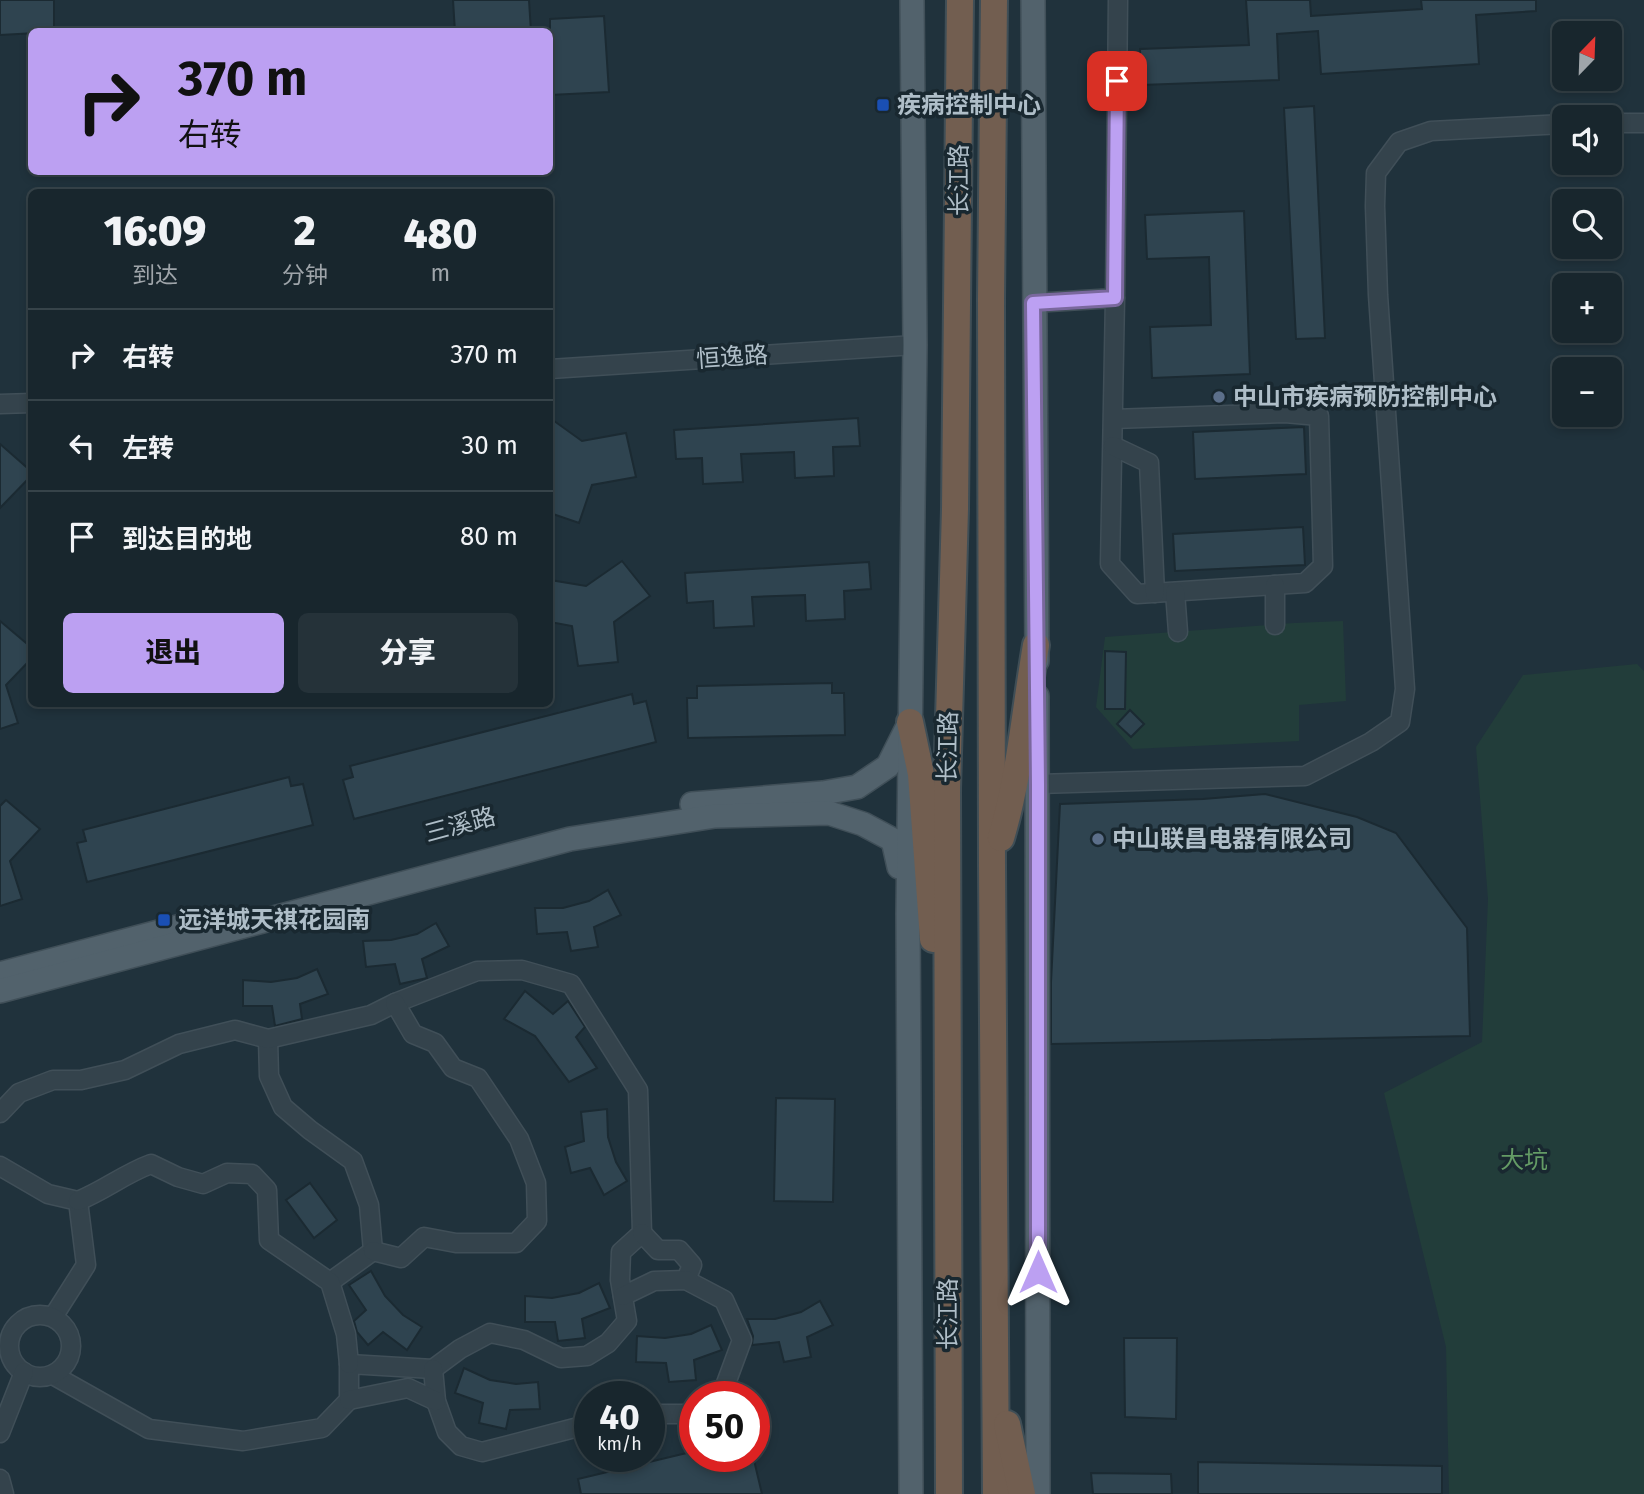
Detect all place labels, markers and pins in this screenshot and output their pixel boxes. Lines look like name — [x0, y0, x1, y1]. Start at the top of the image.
pin — [1087, 51, 1147, 111]
place label: 疾病控制中心 — [897, 91, 1041, 119]
marker: 疾病控制中心 — [875, 97, 891, 113]
place label: 中山市疾病预防控制中心 — [1233, 383, 1497, 411]
marker: 中山市疾病预防控制中心 — [1211, 389, 1227, 405]
place label: 中山联昌电器有限公司 — [1112, 825, 1352, 853]
marker: 中山联昌电器有限公司 — [1090, 831, 1106, 847]
place label: 远洋城天祺花园南 — [178, 906, 370, 934]
marker: 远洋城天祺花园南 — [156, 912, 172, 928]

